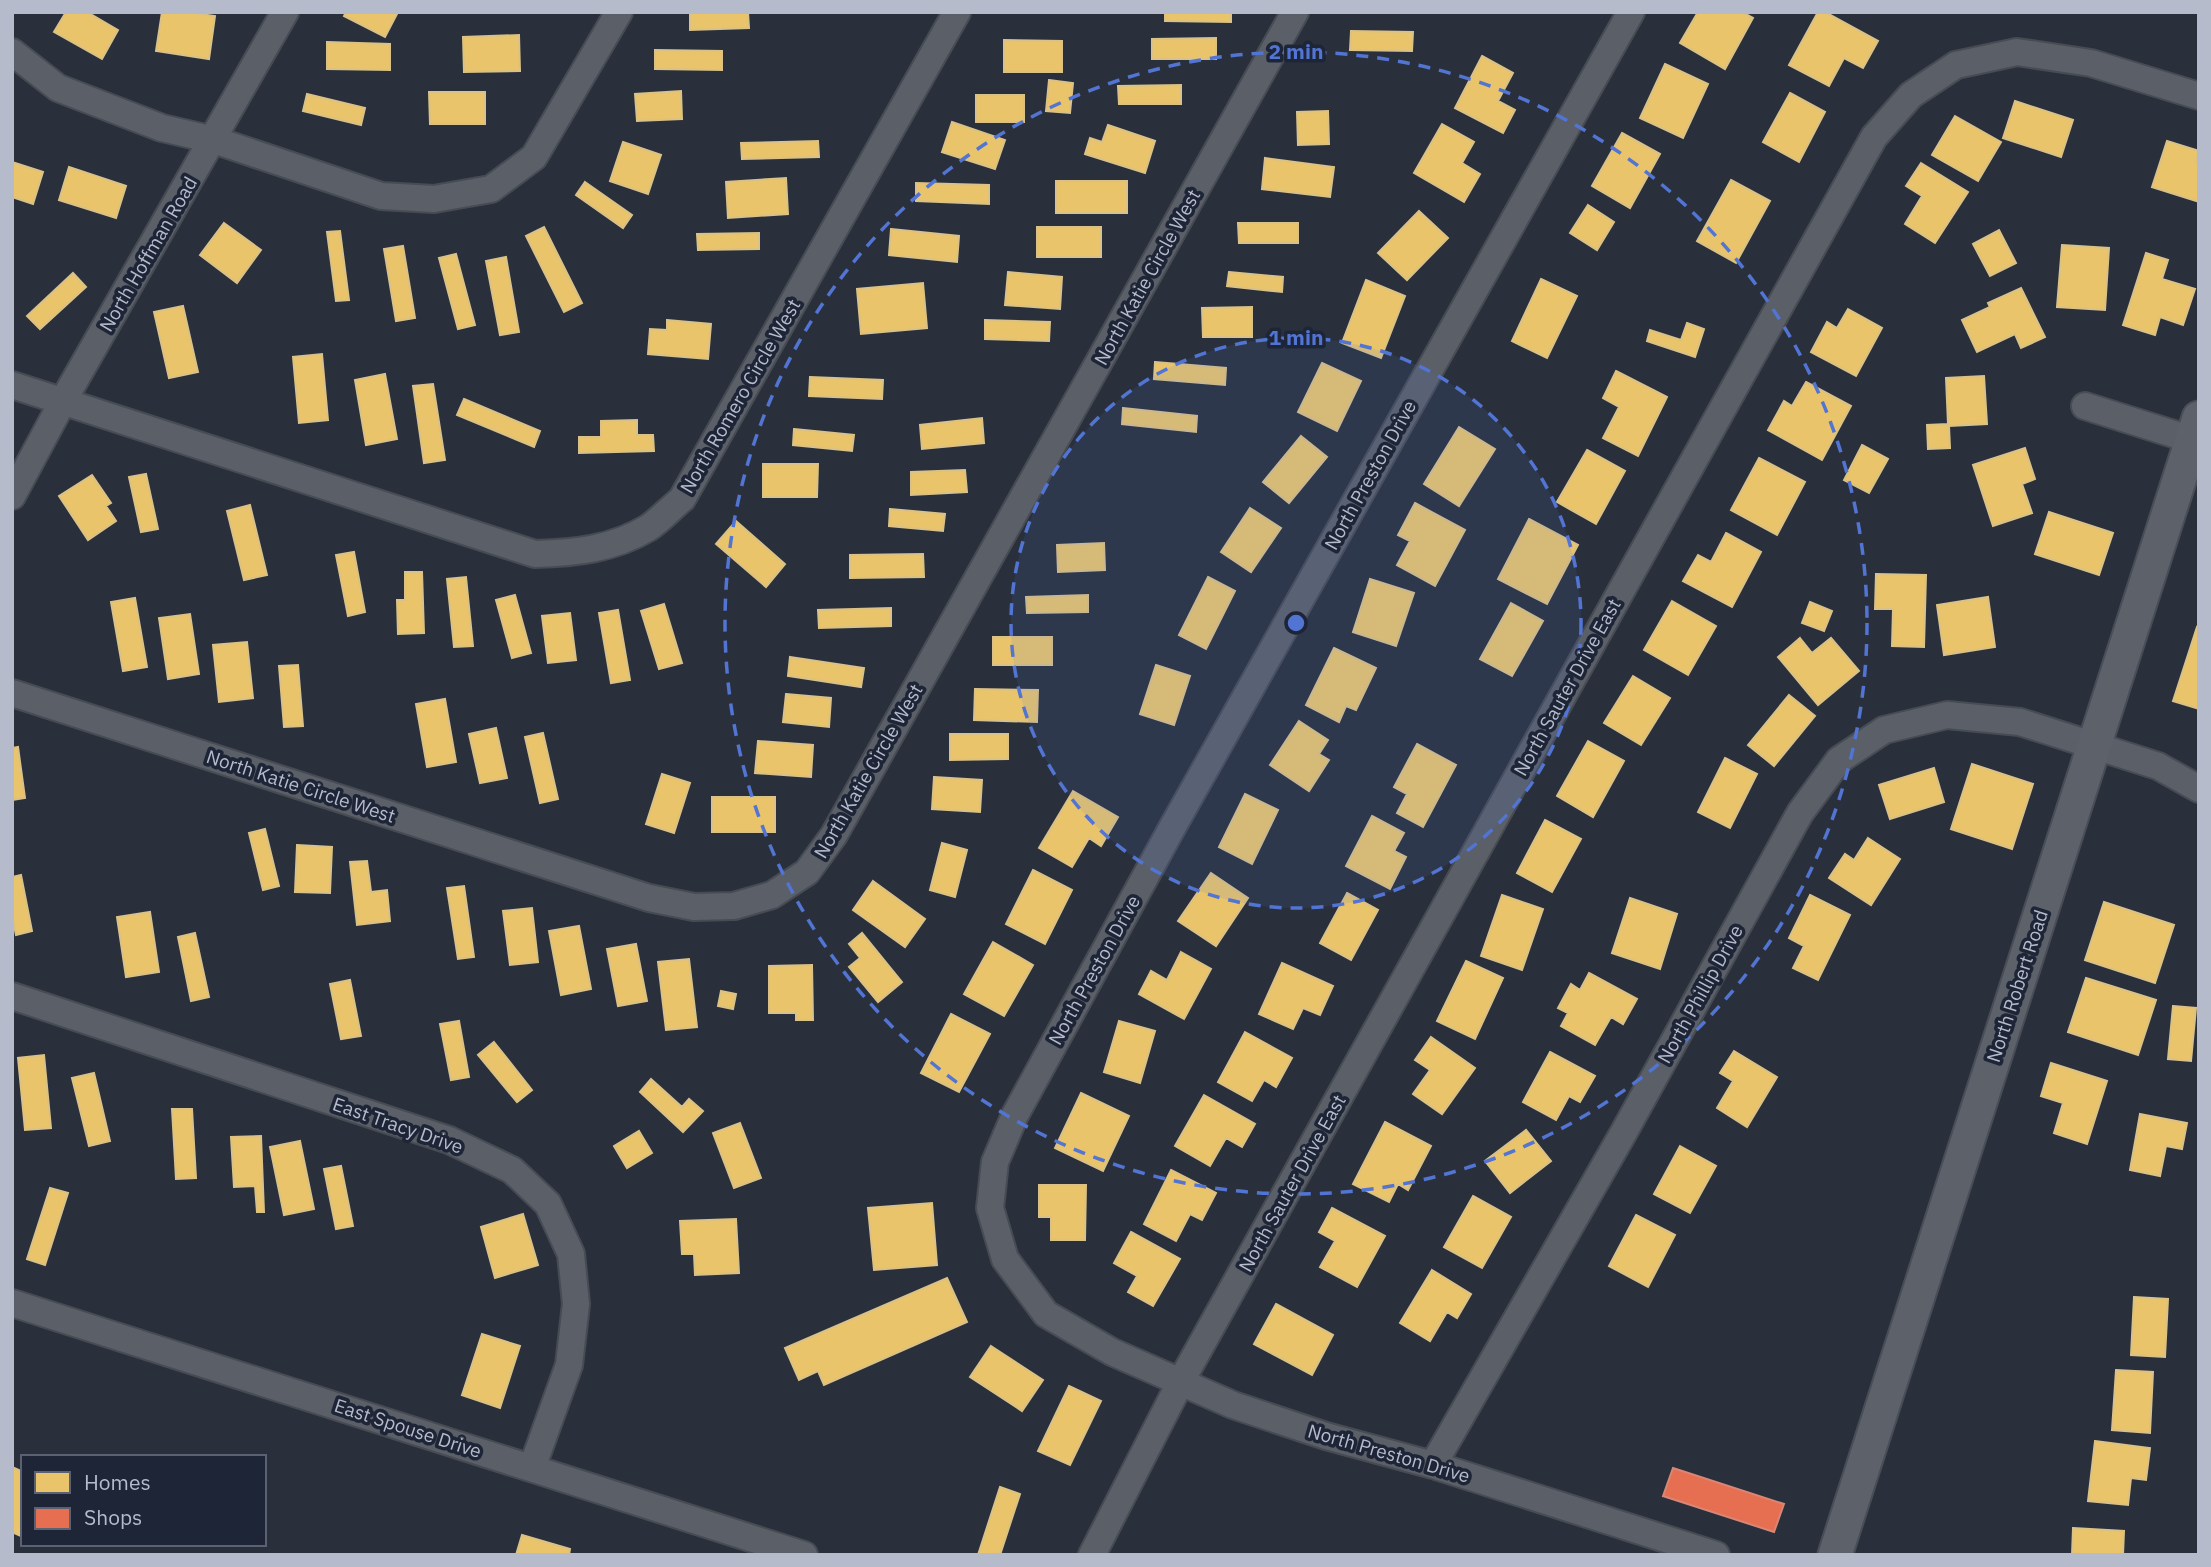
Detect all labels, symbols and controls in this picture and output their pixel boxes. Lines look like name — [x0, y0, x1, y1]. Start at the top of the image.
text: 2 min — [1269, 37, 1323, 65]
street label: North Hoffman Road — [94, 172, 202, 336]
street label: North Katie Circle West — [1089, 185, 1205, 369]
street label: North Romero Circle West — [674, 295, 806, 497]
text: 1 min — [1269, 323, 1323, 351]
street label: North Preston Drive — [1319, 396, 1421, 554]
street label: North Sauter Drive East — [1508, 594, 1626, 780]
centre of rings — [1284, 611, 1308, 635]
street label: North Katie Circle West — [808, 680, 928, 862]
street label: North Katie Circle West — [203, 744, 399, 828]
street label: North Preston Drive — [1043, 891, 1145, 1049]
street label: North Robert Road — [1981, 907, 2053, 1065]
street label: North Phillip Drive — [1652, 921, 1748, 1067]
street label: North Sauter Drive East — [1233, 1090, 1351, 1276]
street label: East Tracy Drive — [330, 1091, 466, 1159]
street label: East Spouse Drive — [331, 1393, 485, 1463]
street label: North Preston Drive — [1305, 1418, 1473, 1488]
legend — [21, 1455, 266, 1546]
text: Homes — [84, 1468, 151, 1496]
text: Shops — [84, 1503, 142, 1531]

